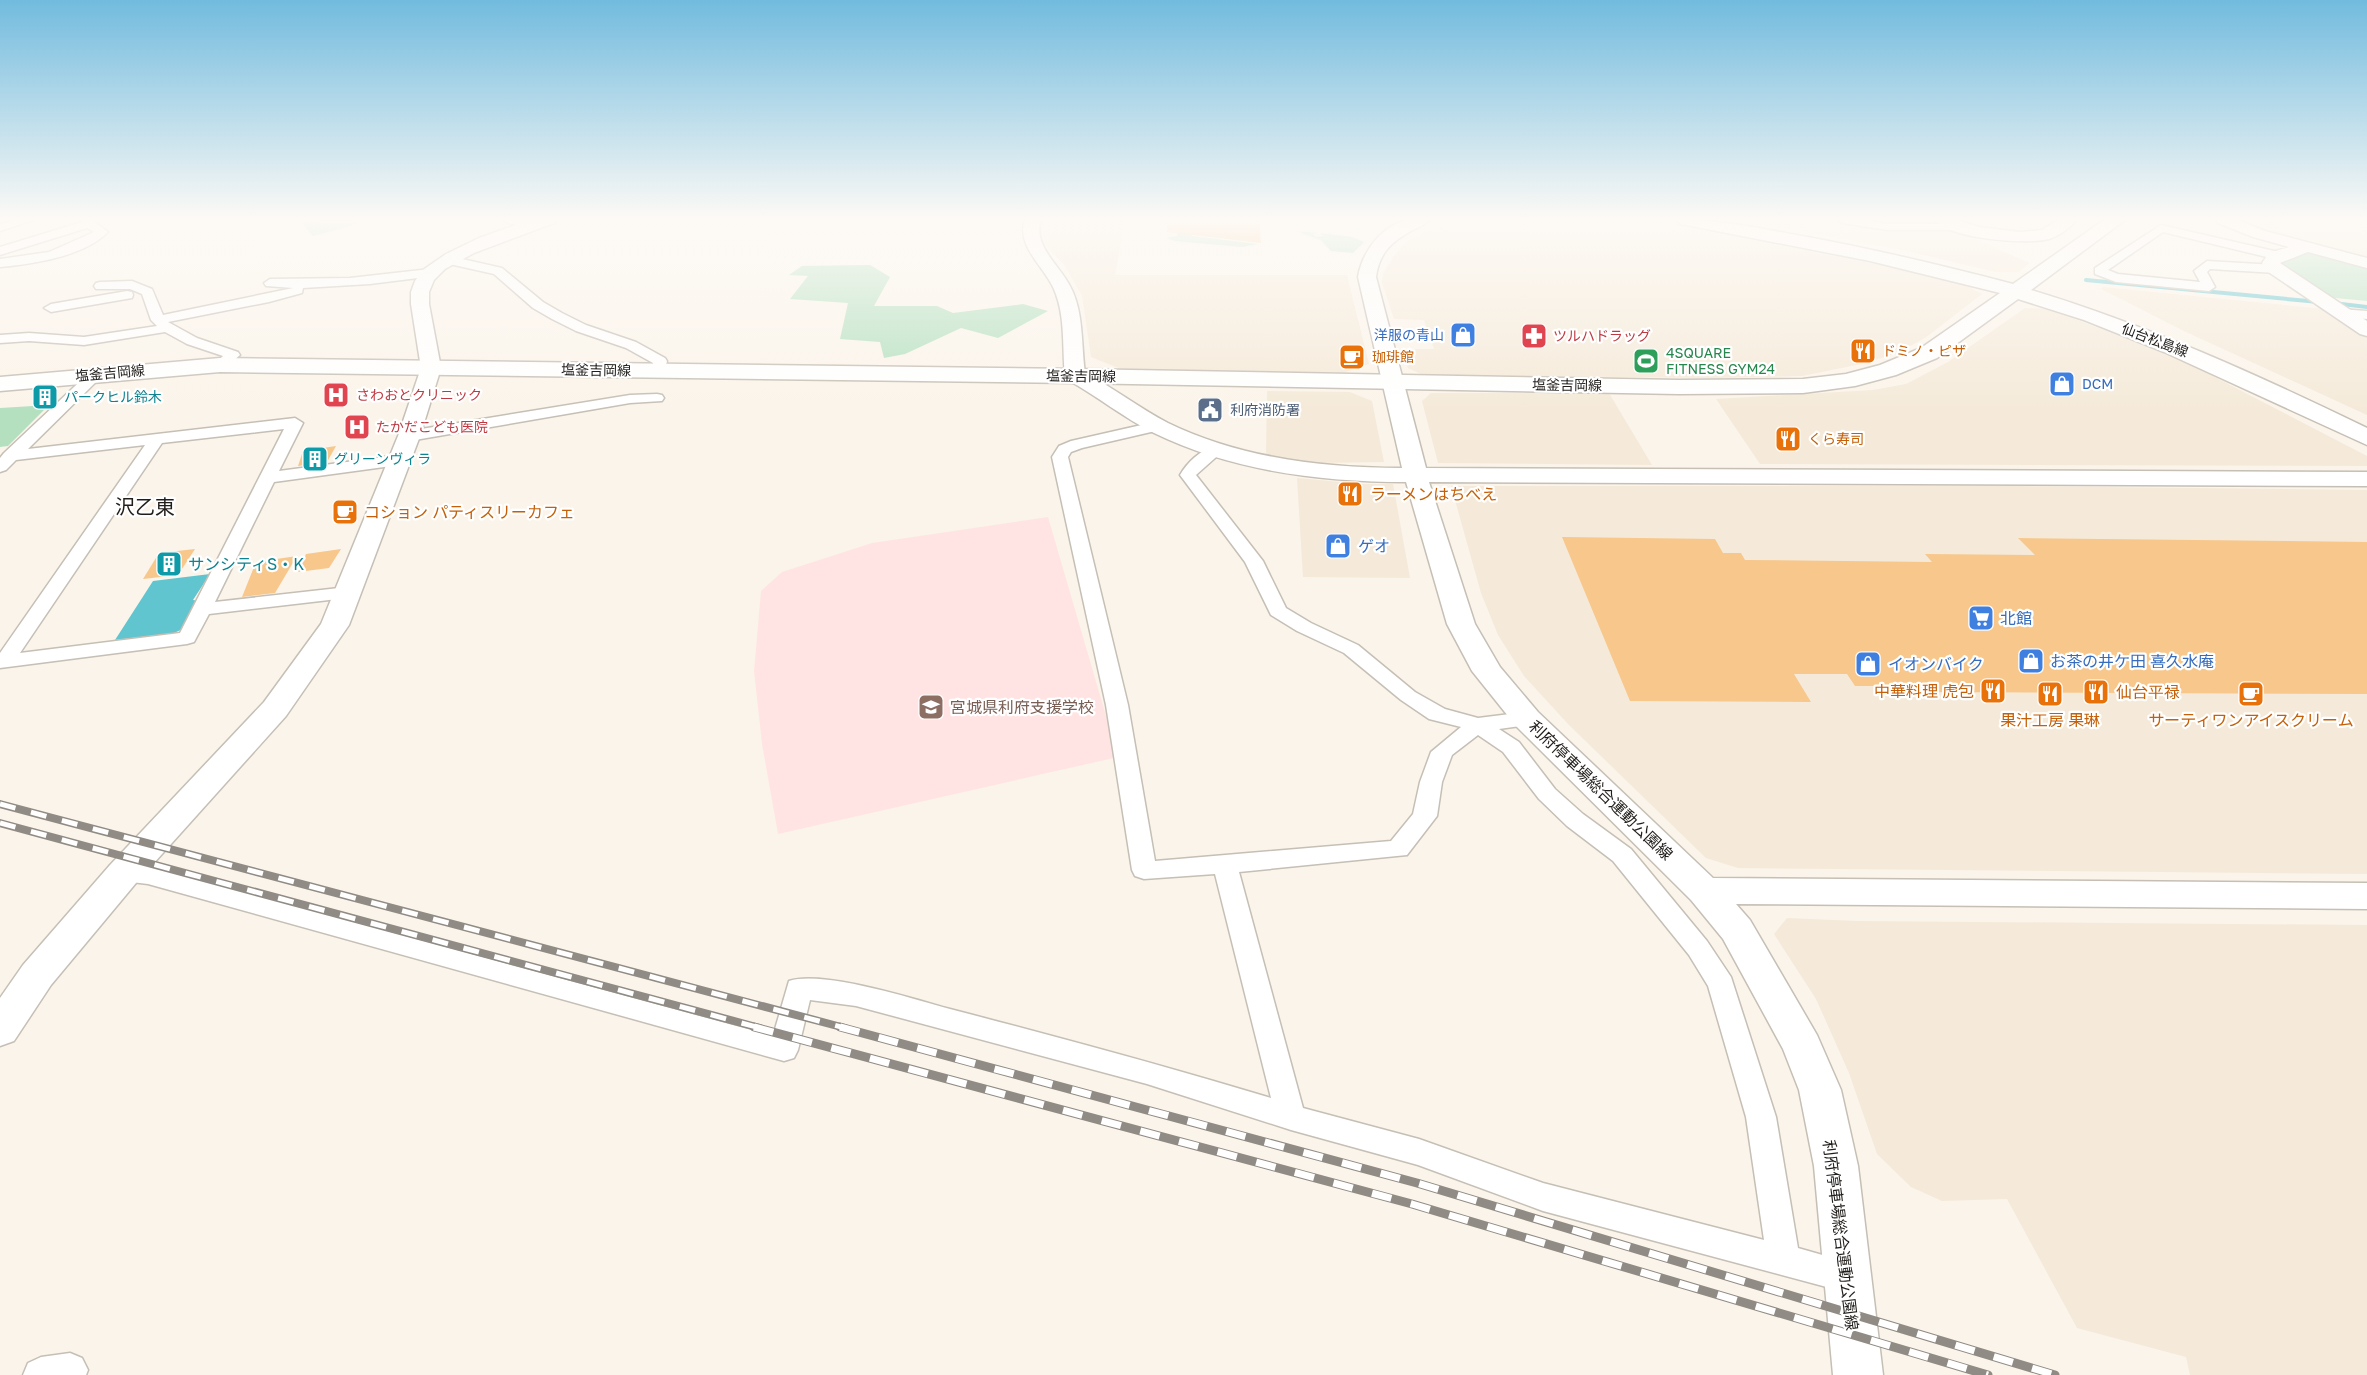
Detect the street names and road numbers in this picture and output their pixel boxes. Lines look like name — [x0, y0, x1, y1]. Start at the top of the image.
street label: 仙台松島線 — [2119, 319, 2191, 360]
street label: 塩釜吉岡線 — [561, 360, 631, 379]
street label: 塩釜吉岡線 — [74, 361, 146, 384]
street label: 塩釜吉岡線 — [1046, 366, 1116, 385]
street label: 塩釜吉岡線 — [1532, 375, 1602, 394]
street label: 利府停車場総合運動公園線 — [1525, 716, 1677, 864]
street label: 利府停車場総合運動公園線 — [1819, 1138, 1863, 1332]

